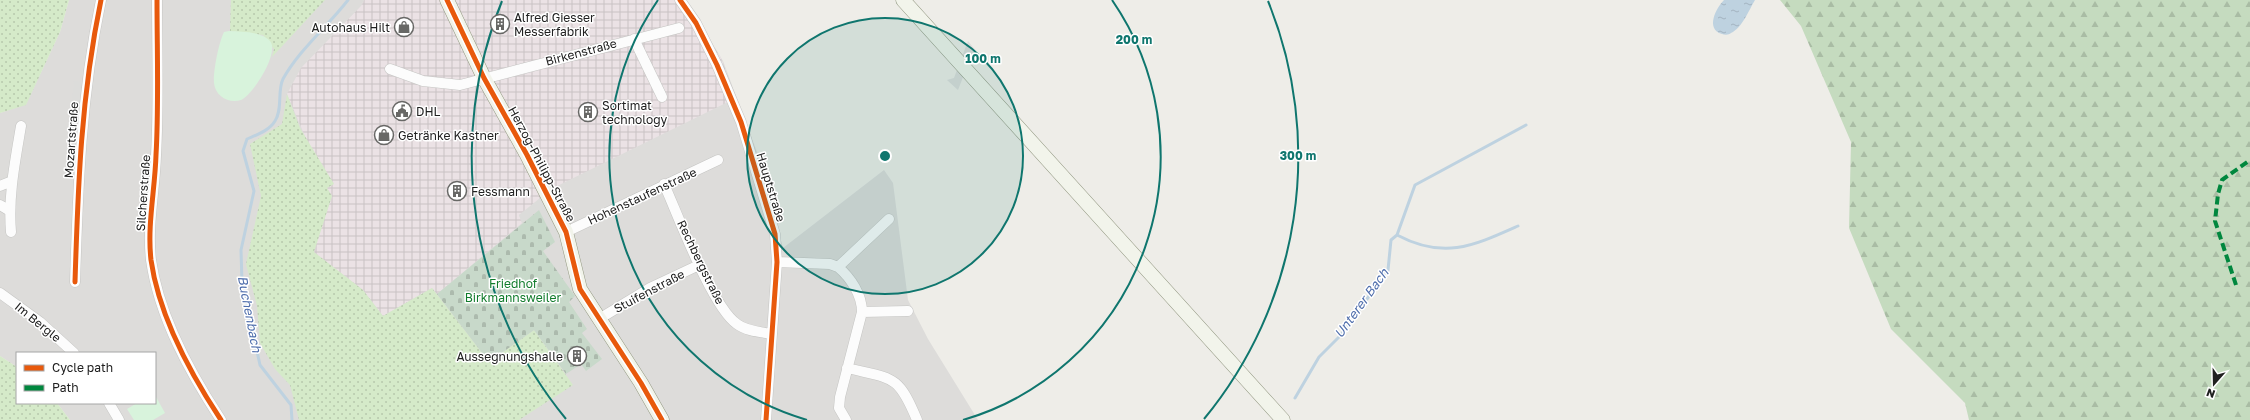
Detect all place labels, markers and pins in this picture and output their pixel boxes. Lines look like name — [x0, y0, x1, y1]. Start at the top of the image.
place label: Alfred Giesser Messerfabrik — [514, 10, 595, 39]
building icon: Alfred Giesser Messerfabrik — [489, 13, 511, 35]
shop icon: Autohaus Hilt — [393, 16, 415, 38]
place label: Autohaus Hilt — [311, 20, 390, 35]
place label: Sortimat technology — [602, 98, 668, 127]
public building icon: DHL — [391, 100, 413, 122]
building icon: Sortimat technology — [577, 101, 599, 123]
place label: DHL — [416, 104, 441, 119]
shop icon: Getränke Kastner — [373, 124, 395, 146]
place label: Getränke Kastner — [398, 128, 499, 143]
centre of rings — [878, 149, 892, 163]
building icon: Fessmann — [446, 180, 468, 202]
place label: Fessmann — [471, 184, 530, 199]
building icon: Aussegnungshalle — [566, 345, 588, 367]
place label: Aussegnungshalle — [456, 349, 563, 364]

